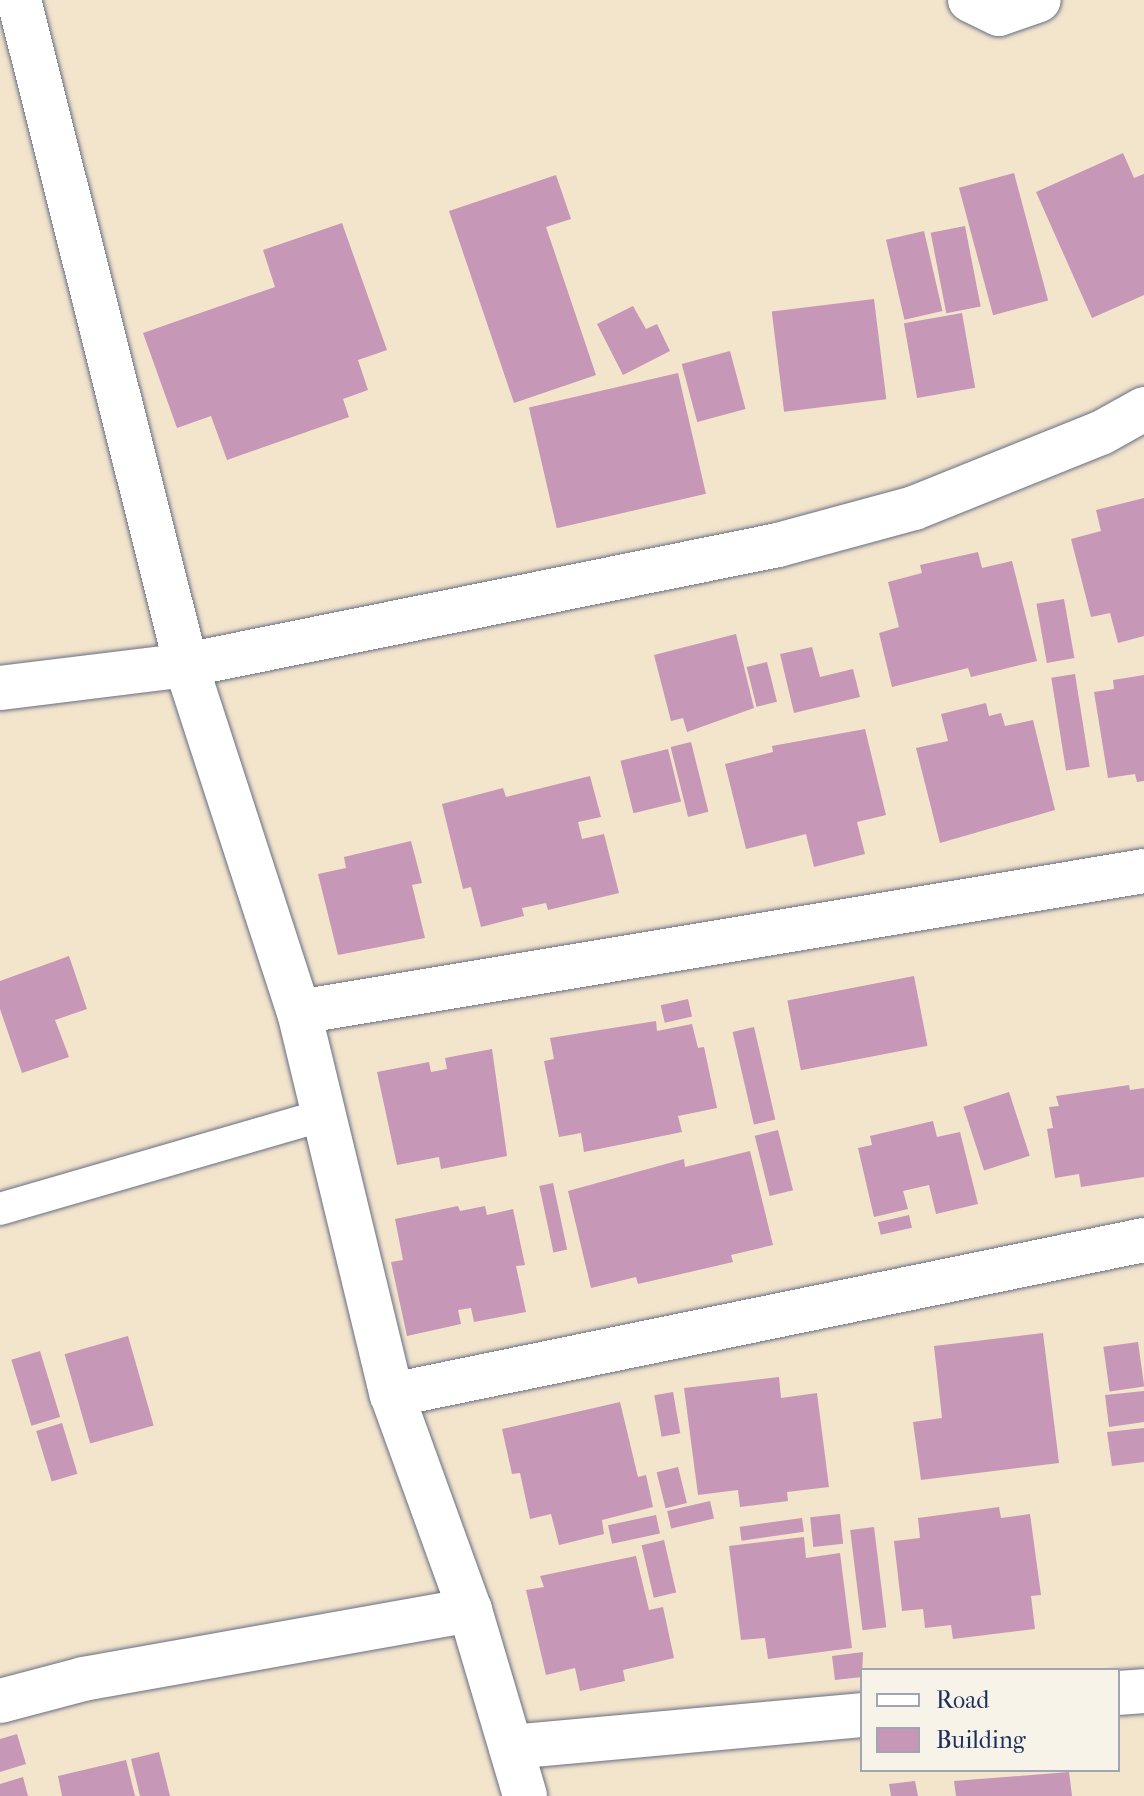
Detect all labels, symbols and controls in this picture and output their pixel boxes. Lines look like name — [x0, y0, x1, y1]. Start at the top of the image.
legend — [860, 1668, 1120, 1772]
text: Road — [936, 1686, 989, 1714]
text: Building — [936, 1726, 1026, 1754]

